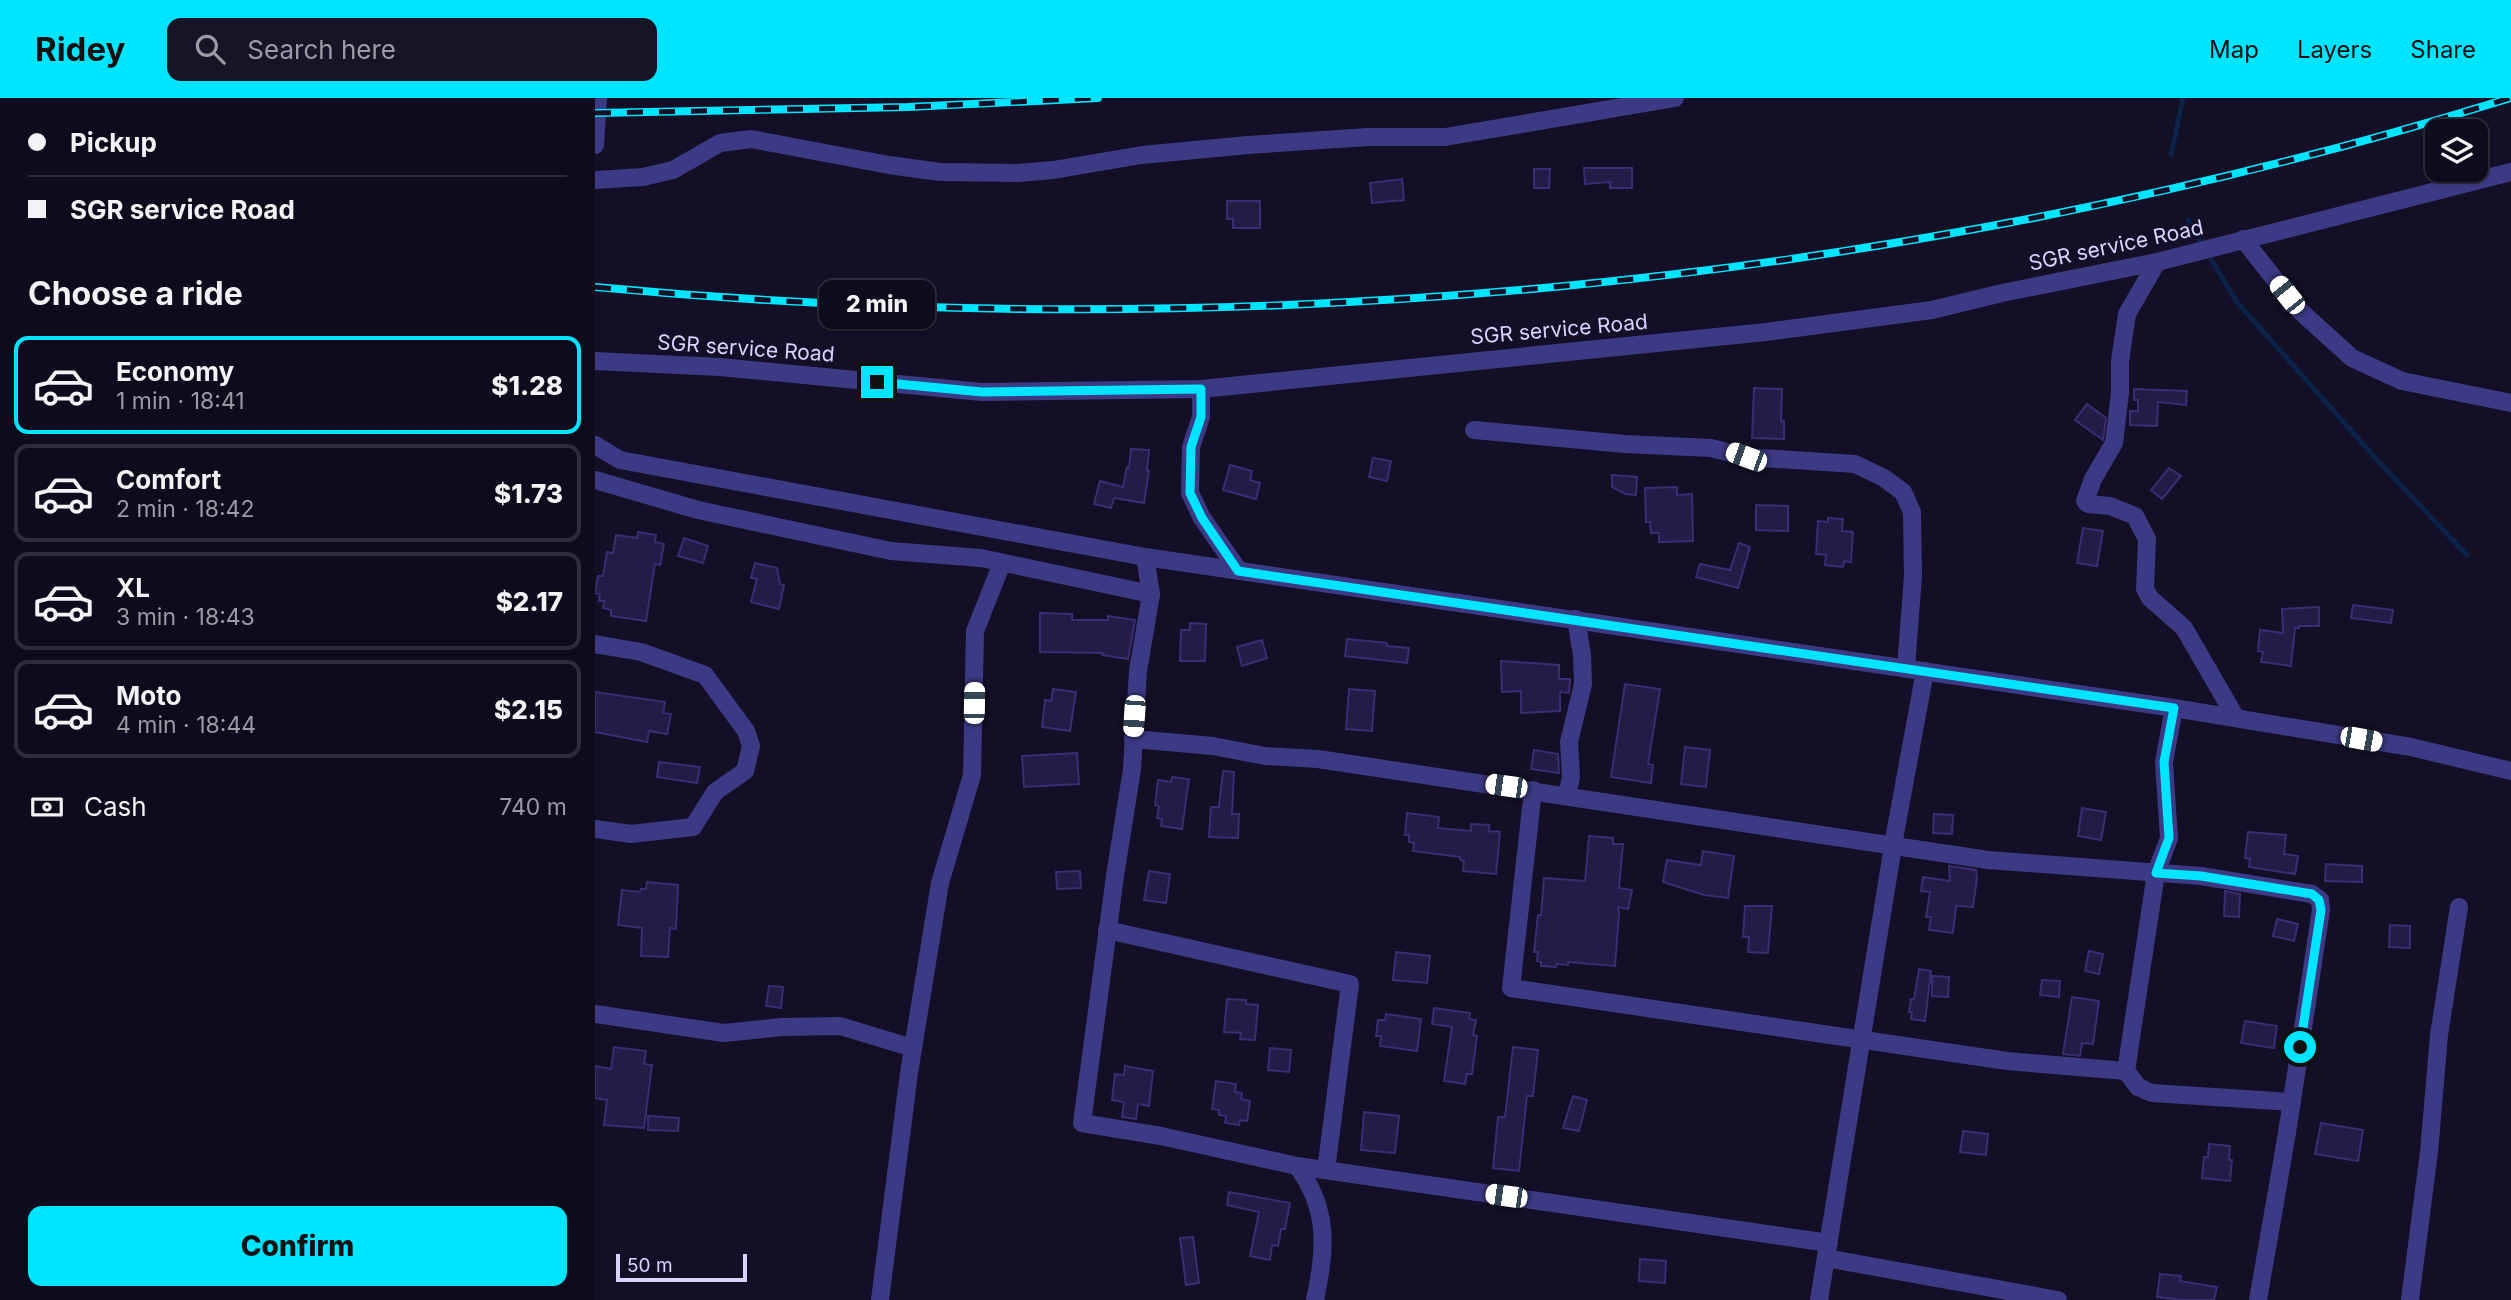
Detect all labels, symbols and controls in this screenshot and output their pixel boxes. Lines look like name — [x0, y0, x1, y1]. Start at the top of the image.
search box — [167, 18, 657, 81]
text: Ridey — [35, 29, 125, 69]
icon: search — [191, 30, 229, 68]
text: Search here — [247, 34, 396, 65]
text: Map — [2209, 35, 2259, 64]
text: Layers — [2297, 35, 2372, 64]
text: Share — [2410, 35, 2476, 64]
map controls — [2425, 119, 2488, 182]
button: layers — [2425, 119, 2488, 182]
text: Pickup — [70, 127, 157, 158]
text: SGR service Road — [70, 194, 295, 225]
street label: SGR service Road — [2026, 214, 2206, 276]
car — [2266, 272, 2309, 318]
text: Choose a ride — [28, 274, 243, 313]
callout: 2 min — [819, 280, 935, 330]
text: 2 min — [846, 290, 908, 318]
street label: SGR service Road — [1469, 309, 1649, 349]
street label: SGR service Road — [656, 329, 836, 367]
icon: car — [32, 354, 95, 417]
text: Economy — [116, 356, 234, 387]
route end — [861, 366, 893, 398]
text: $1.28 — [491, 370, 563, 401]
text: 1 min · 18:41 — [116, 387, 245, 415]
car — [1723, 440, 1770, 474]
icon: car — [32, 462, 95, 525]
text: Comfort — [116, 464, 221, 495]
text: $1.73 — [494, 478, 563, 509]
text: 2 min · 18:42 — [116, 495, 254, 523]
icon: car — [32, 570, 95, 633]
text: XL — [116, 572, 150, 603]
text: $2.17 — [496, 586, 563, 617]
text: 3 min · 18:43 — [116, 603, 255, 631]
icon: car — [32, 678, 95, 741]
text: Moto — [116, 680, 181, 711]
car — [964, 682, 985, 724]
text: $2.15 — [494, 694, 563, 725]
car — [1123, 694, 1146, 738]
text: 4 min · 18:44 — [116, 711, 256, 739]
car — [2339, 725, 2384, 753]
car — [1484, 773, 1529, 799]
icon: cash — [28, 788, 66, 826]
text: Cash — [84, 791, 147, 822]
text: 740 m — [499, 793, 567, 821]
route start — [2284, 1031, 2316, 1063]
car — [1484, 1183, 1529, 1209]
button: Confirm — [28, 1206, 567, 1286]
scale bar — [616, 1251, 747, 1283]
text: 50 m — [627, 1254, 673, 1277]

